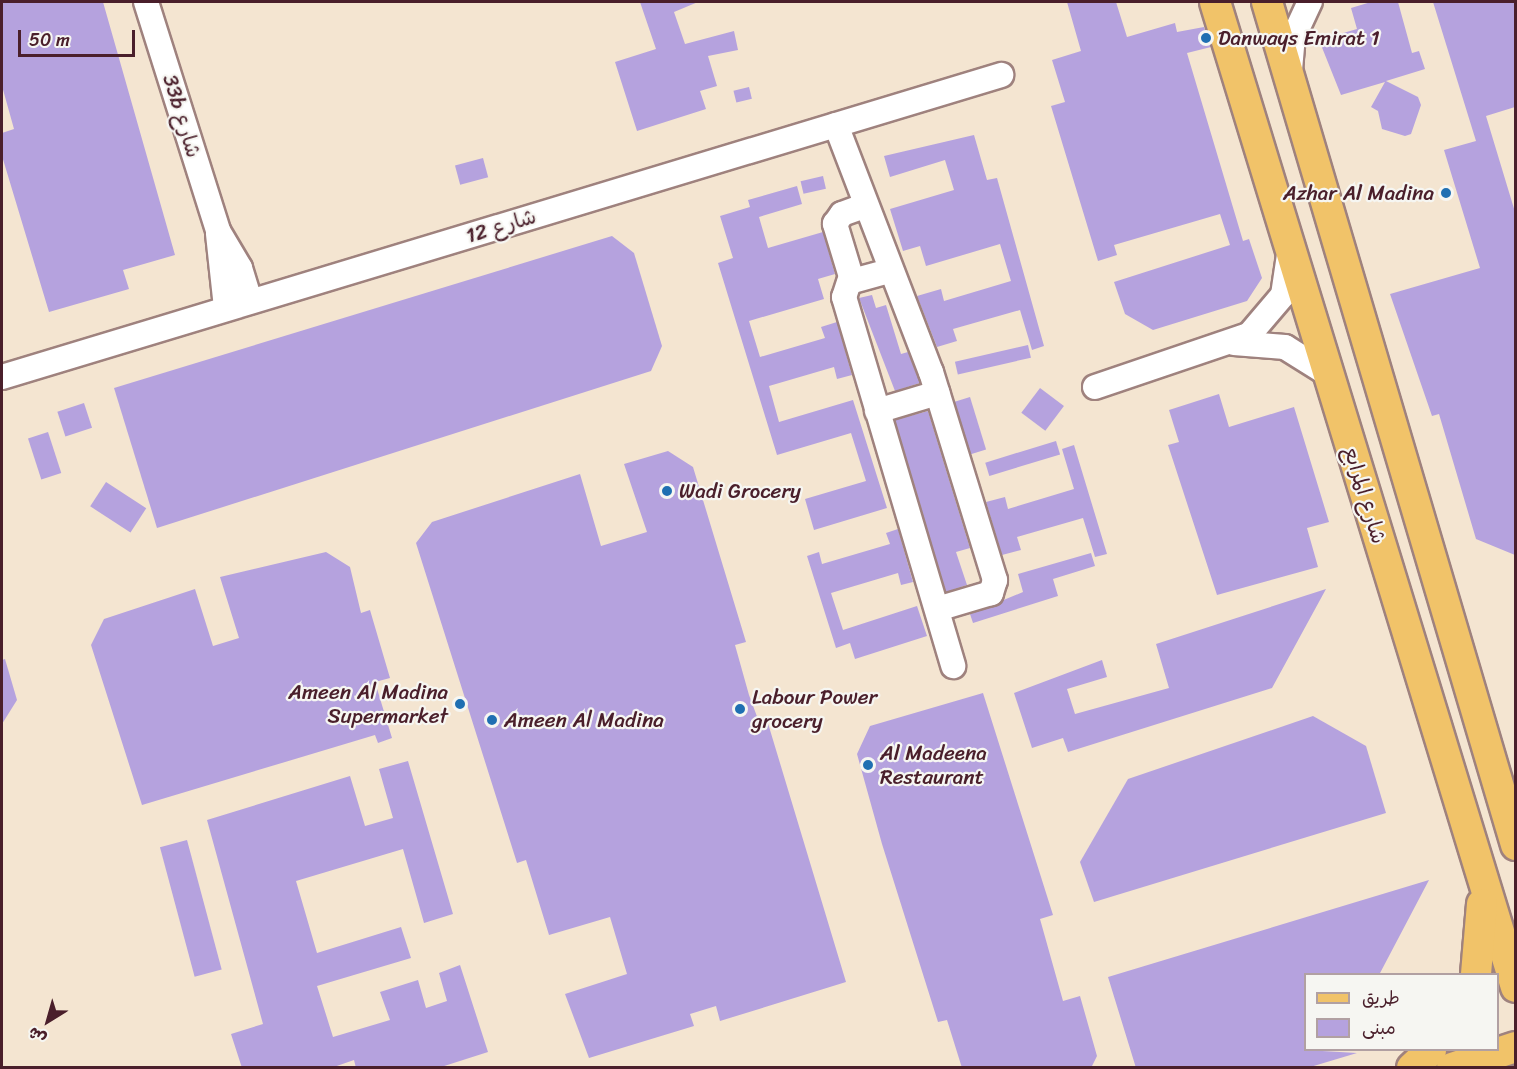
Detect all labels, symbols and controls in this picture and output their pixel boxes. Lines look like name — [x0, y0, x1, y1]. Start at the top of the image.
scale bar — [21, 18, 138, 56]
text: 50 m — [29, 24, 70, 56]
place label: Danways Emirat 1 — [1218, 25, 1379, 51]
marker: Danways Emirat 1 — [1199, 31, 1213, 45]
street label: 33b شارع — [157, 71, 207, 161]
place label: Azhar Al Madina — [1283, 180, 1434, 206]
marker: Azhar Al Madina — [1439, 186, 1453, 200]
street label: شارع 12 — [463, 203, 539, 249]
street label: شارع المرابع — [1338, 443, 1392, 547]
place label: Wadi Grocery — [679, 478, 801, 504]
marker: Wadi Grocery — [660, 484, 674, 498]
place label: Ameen Al Madina Supermarket — [288, 679, 448, 729]
place label: Labour Power grocery — [752, 684, 877, 734]
marker: Ameen Al Madina Supermarket — [453, 697, 467, 711]
marker: Labour Power grocery — [733, 702, 747, 716]
place label: Ameen Al Madina — [504, 707, 664, 733]
marker: Ameen Al Madina — [485, 713, 499, 727]
place label: Al Madeena Restaurant — [880, 740, 987, 790]
marker: Al Madeena Restaurant — [861, 758, 875, 772]
legend — [1304, 973, 1499, 1051]
text: طريق — [1362, 982, 1400, 1014]
north arrow — [18, 991, 78, 1051]
text: مبنى — [1362, 1012, 1396, 1044]
text: ش — [21, 1019, 53, 1053]

